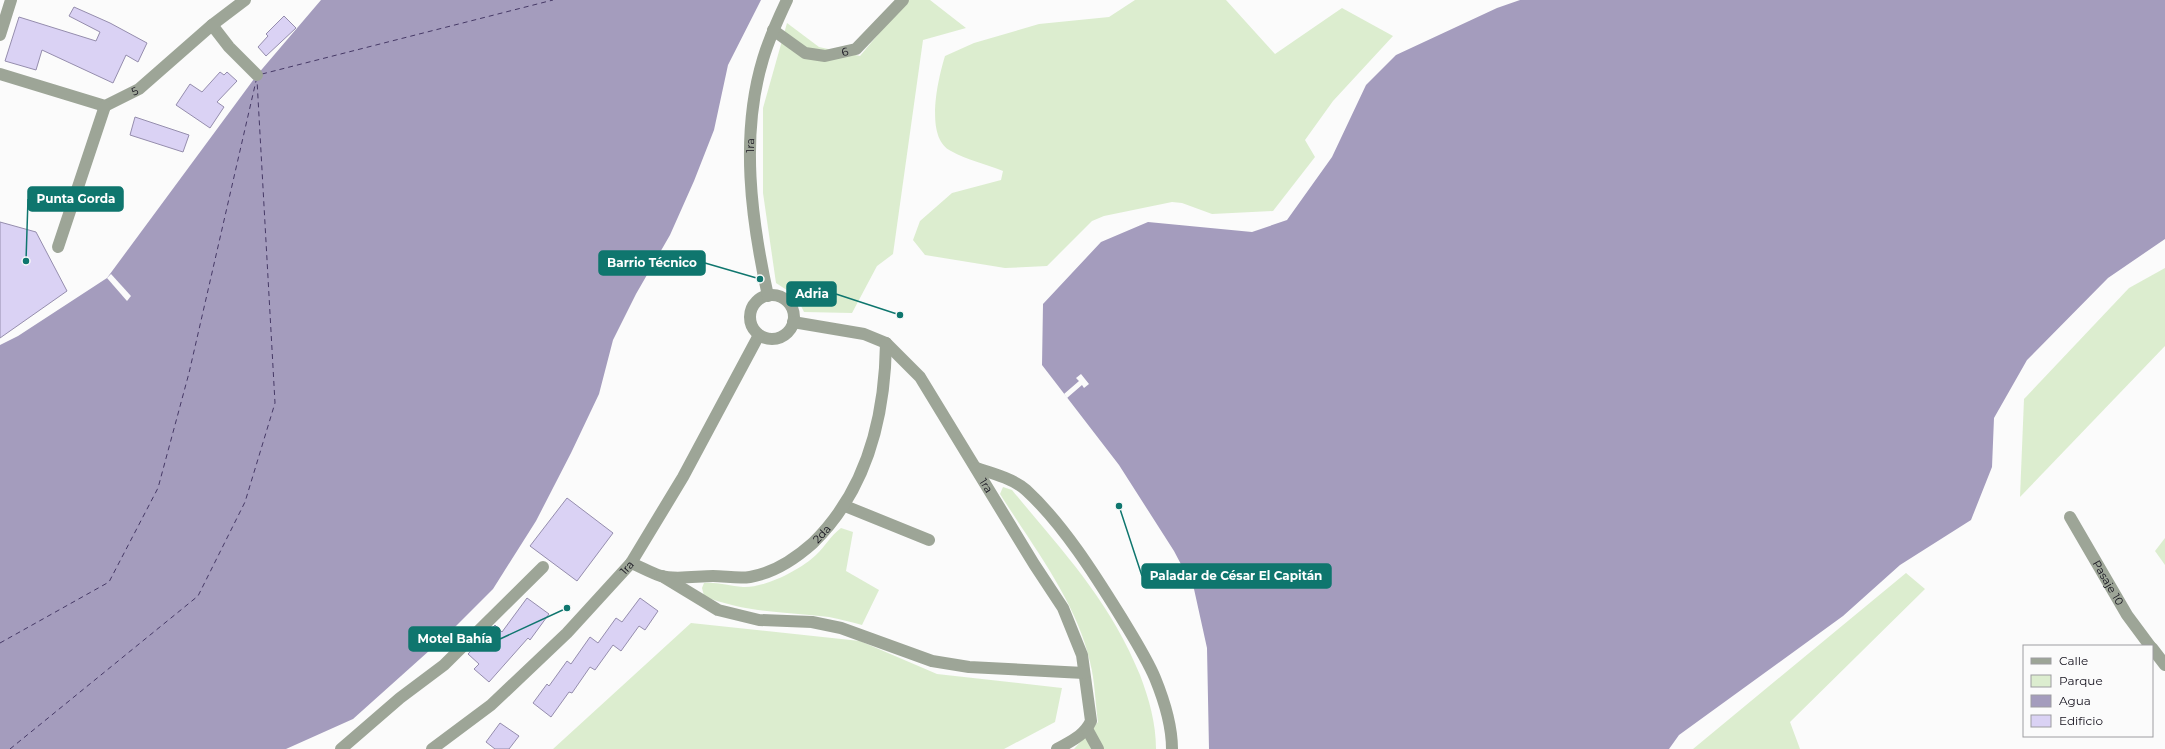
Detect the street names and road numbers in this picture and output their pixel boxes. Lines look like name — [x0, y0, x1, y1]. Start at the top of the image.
street label: 6 — [840, 44, 850, 59]
street label: 5 — [129, 83, 141, 99]
street label: 1ra — [743, 138, 757, 153]
street label: 1ra — [976, 476, 996, 495]
street label: 2da — [810, 522, 834, 546]
street label: 1ra — [617, 557, 637, 578]
street label: Pasaje 10 — [2090, 558, 2127, 608]

